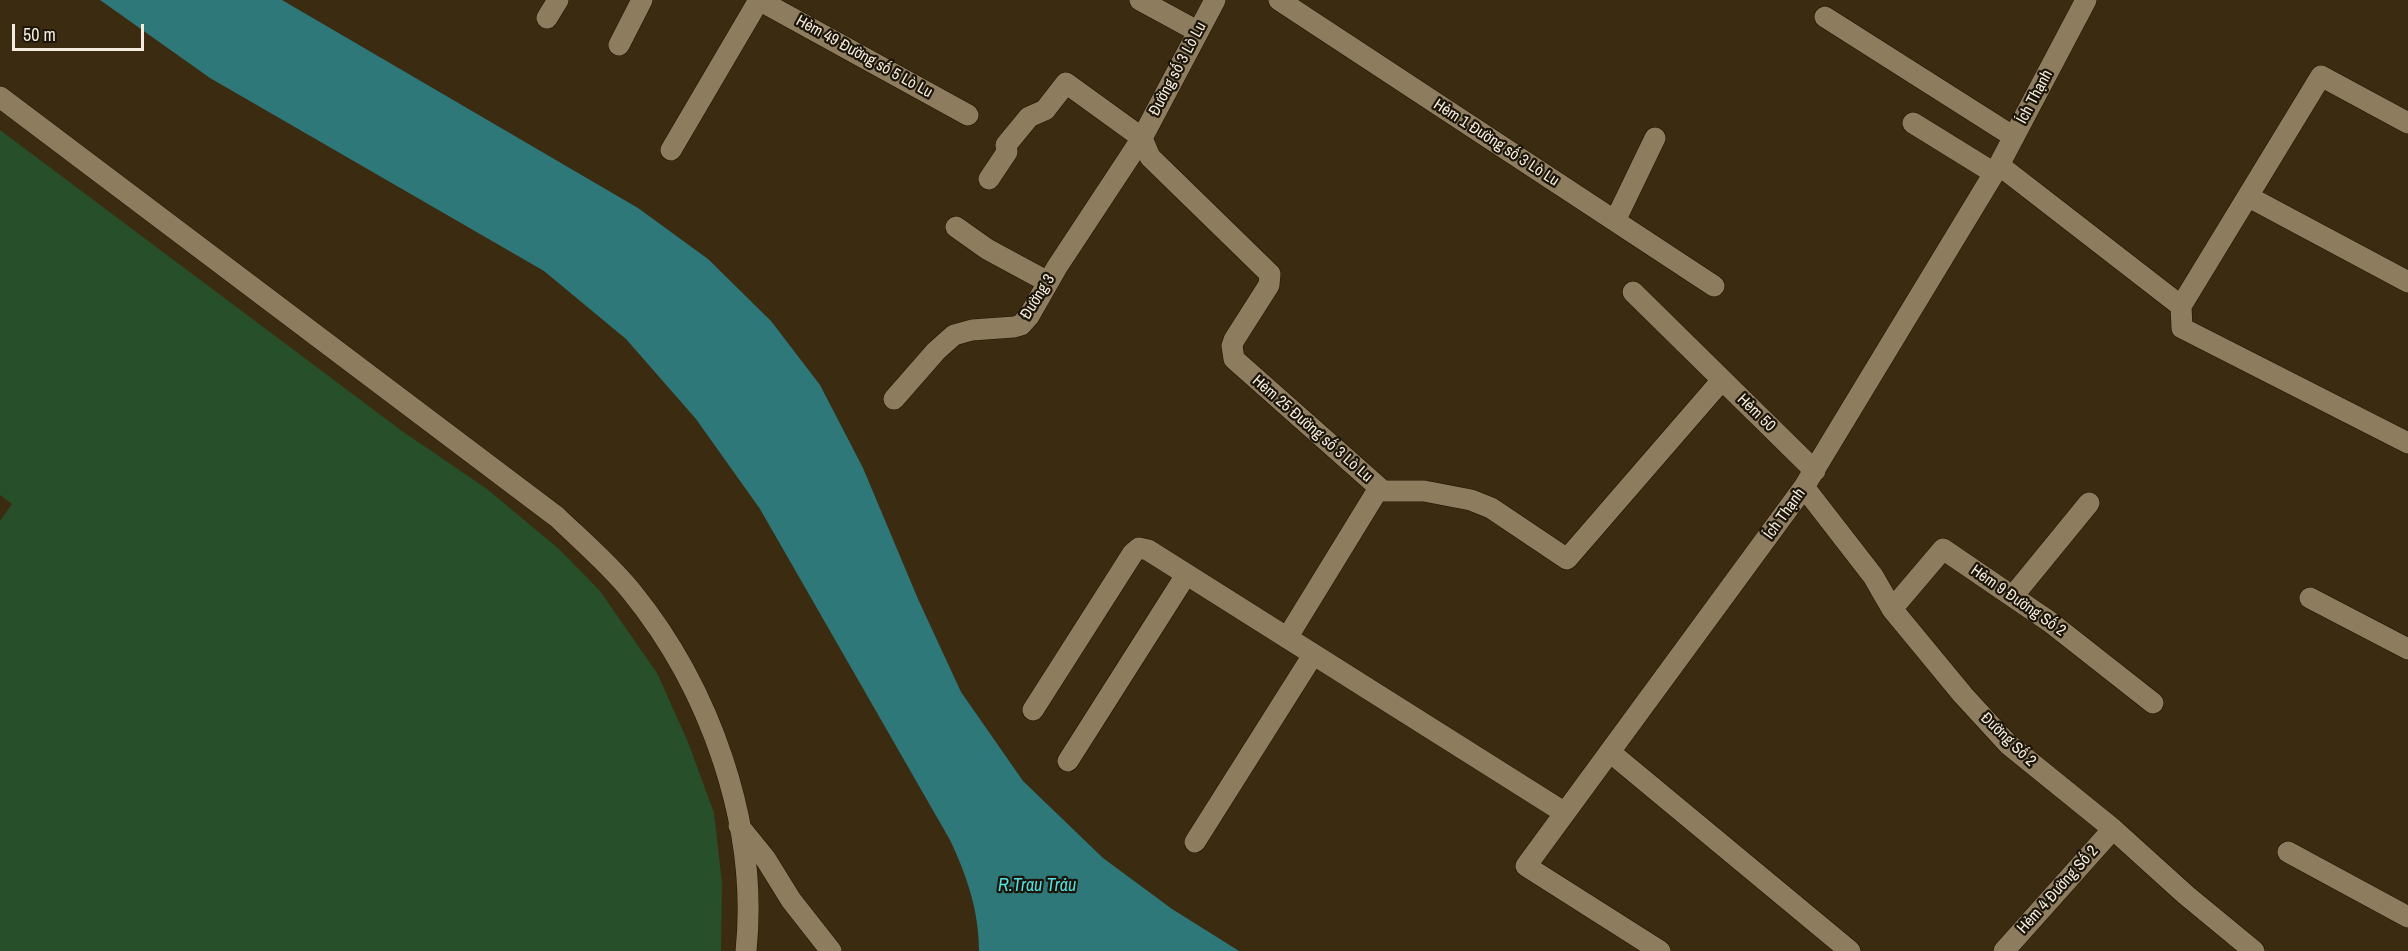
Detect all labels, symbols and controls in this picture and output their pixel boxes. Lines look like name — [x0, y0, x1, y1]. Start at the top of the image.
street label: Hẻm 49 Đường số 5 Lò Lu — [792, 11, 936, 103]
scale bar — [15, 12, 147, 50]
street label: Đường số 3 Lò Lu — [1145, 19, 1211, 119]
text: 50 m — [23, 22, 56, 47]
street label: Ích Thạnh — [2013, 67, 2057, 127]
street label: Hẻm 1 Đường số 3 Lò Lu — [1430, 95, 1562, 191]
street label: Đường 3 — [1017, 271, 1059, 323]
street label: Hẻm 25 Đường số 3 Lò Lu — [1248, 372, 1376, 486]
street label: Hẻm 50 — [1733, 390, 1779, 436]
street label: Ích Thạnh — [1760, 485, 1810, 543]
street label: Hẻm 9 Đường Số 2 — [1967, 561, 2069, 641]
street label: Đường Số 2 — [1976, 709, 2040, 771]
street label: Hẻm 4 Đường Số 2 — [2014, 842, 2102, 938]
water label: R.Trau Trảu — [998, 875, 1076, 897]

